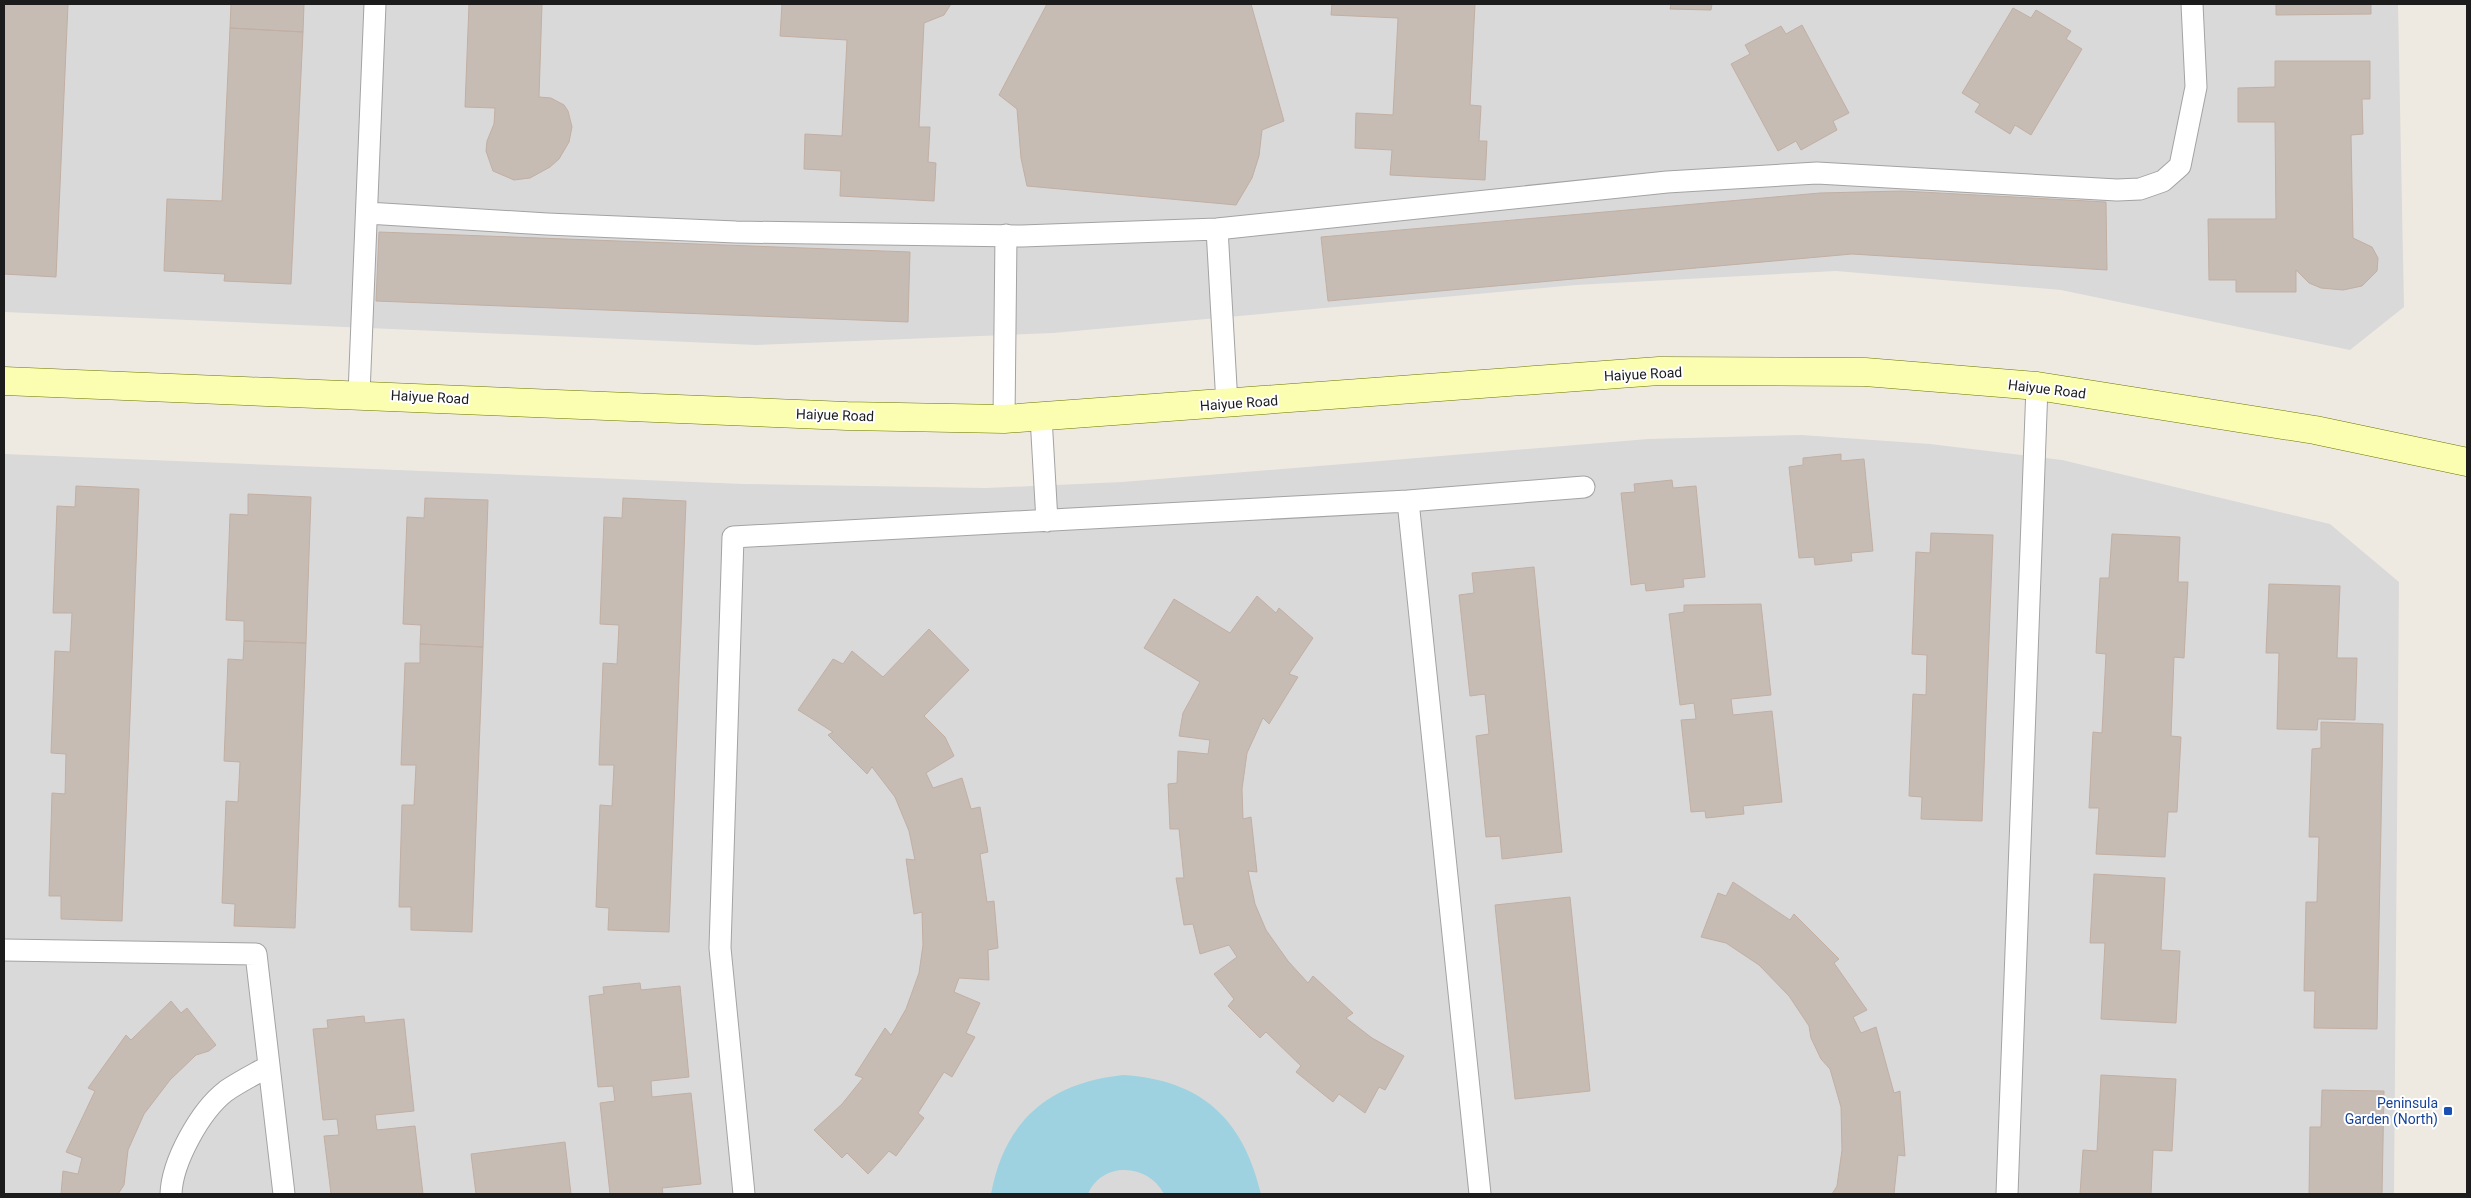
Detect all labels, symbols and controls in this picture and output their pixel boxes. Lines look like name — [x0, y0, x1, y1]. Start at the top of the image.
street label: Haiyue Road — [1603, 364, 1683, 384]
street label: Haiyue Road — [2007, 376, 2087, 402]
street label: Haiyue Road — [390, 387, 470, 407]
street label: Haiyue Road — [1199, 392, 1279, 414]
street label: Haiyue Road — [796, 406, 874, 424]
place label: Peninsula Garden (North) — [2345, 1095, 2438, 1128]
marker: Peninsula Garden (North) — [2442, 1105, 2454, 1117]

